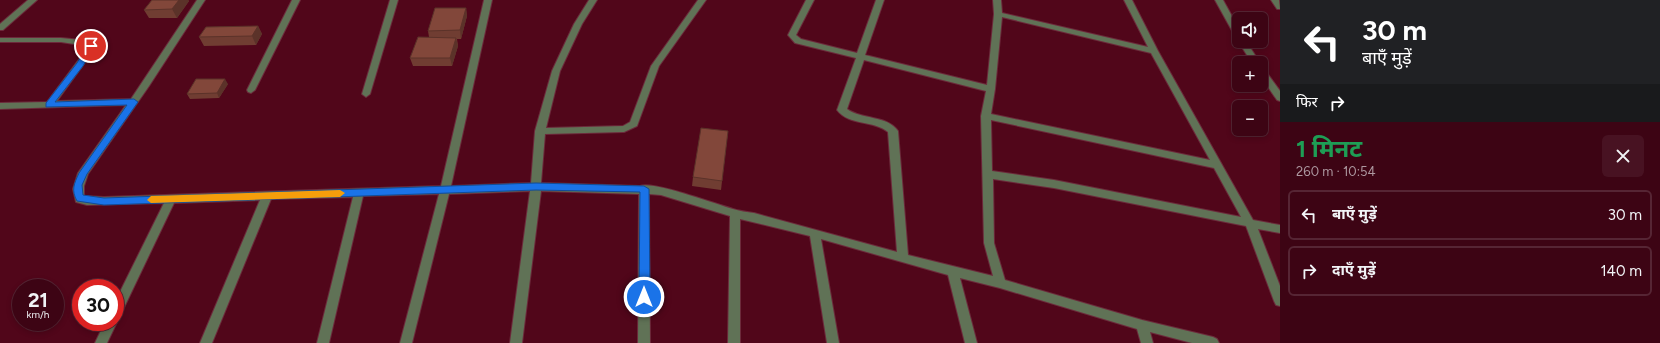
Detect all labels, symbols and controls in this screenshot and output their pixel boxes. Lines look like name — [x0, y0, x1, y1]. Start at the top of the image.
map controls — [1232, 12, 1268, 136]
button: sound — [1232, 12, 1268, 48]
text: 30 m — [1362, 13, 1427, 47]
icon: left — [1296, 16, 1348, 68]
pin — [74, 29, 108, 63]
icon: arrive — [80, 35, 102, 57]
text: बाएँ मुड़ें — [1362, 47, 1412, 69]
button: + — [1232, 56, 1268, 92]
icon: right — [1326, 92, 1348, 114]
text: फिर — [1296, 93, 1318, 111]
button: − — [1232, 100, 1268, 136]
text: 1 मिनट — [1296, 134, 1362, 163]
button: close — [1602, 135, 1644, 177]
text: 260 m · 10:54 — [1296, 164, 1376, 179]
icon: left — [1298, 204, 1320, 226]
text: बाएँ मुड़ें — [1332, 205, 1377, 223]
text: 30 m — [1608, 206, 1642, 224]
icon: right — [1298, 260, 1320, 282]
text: दाएँ मुड़ें — [1332, 261, 1376, 279]
text: 140 m — [1600, 262, 1642, 280]
position arrow — [623, 276, 665, 318]
speed limit sign: 30 — [72, 279, 124, 331]
text: 21 — [28, 288, 48, 312]
text: km/h — [27, 308, 49, 321]

